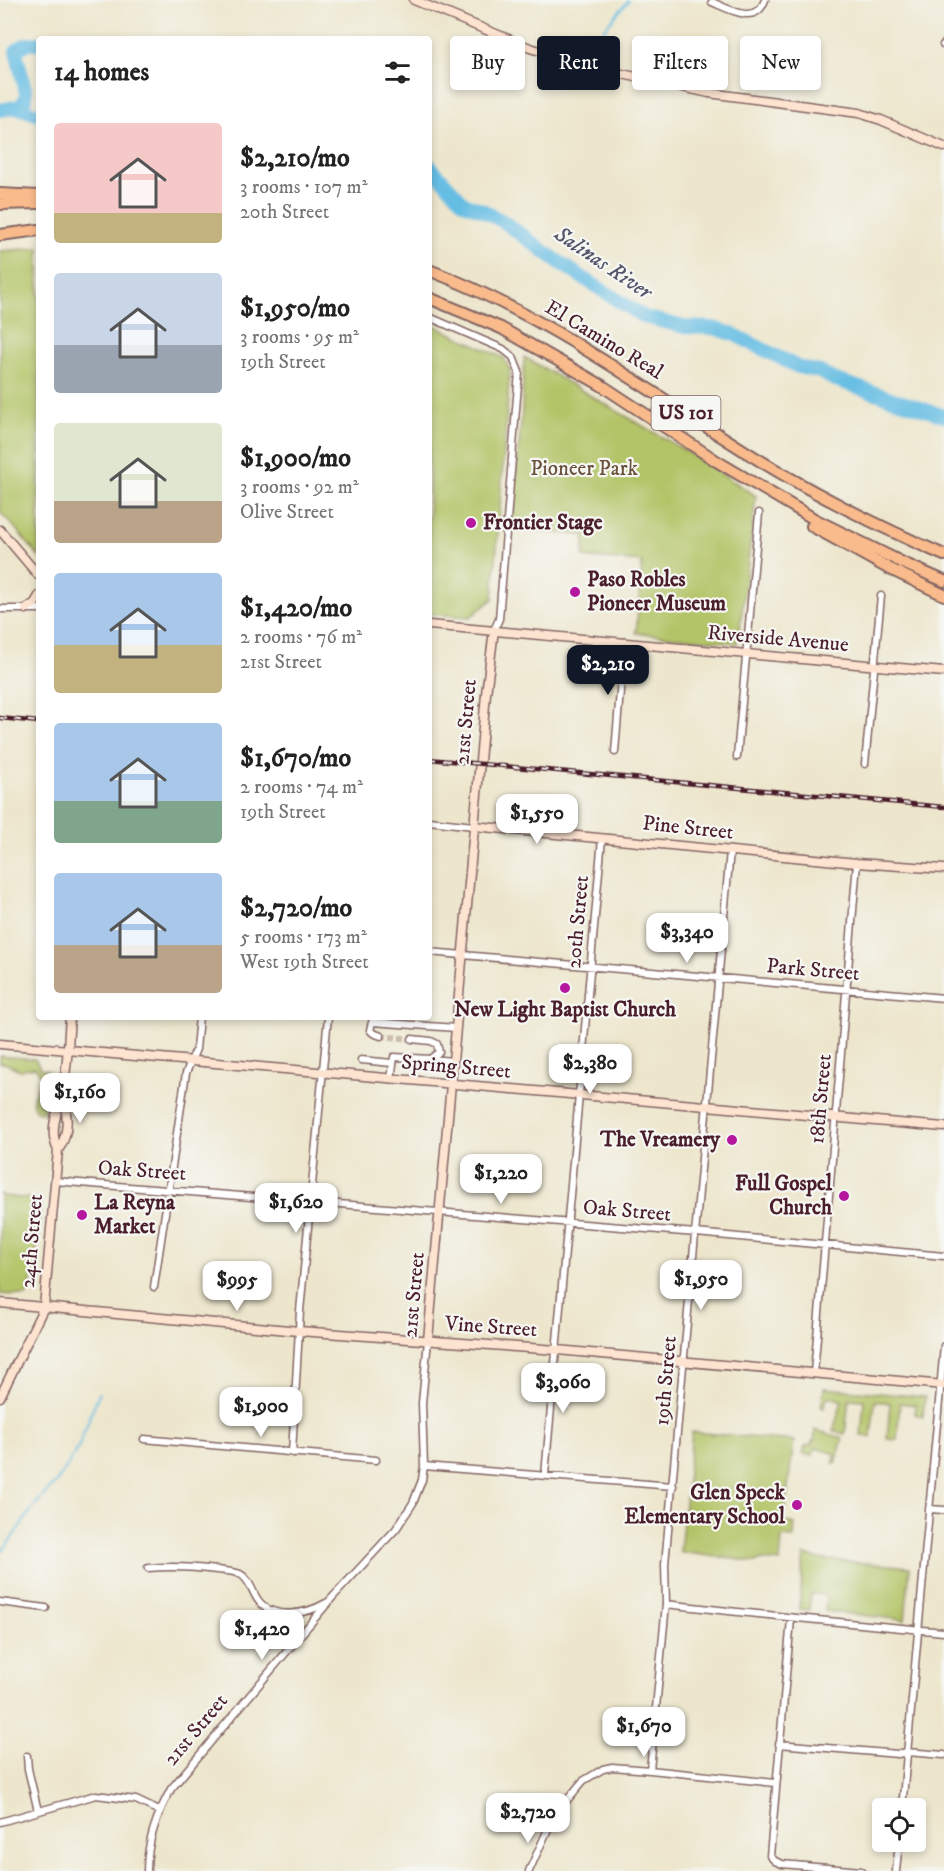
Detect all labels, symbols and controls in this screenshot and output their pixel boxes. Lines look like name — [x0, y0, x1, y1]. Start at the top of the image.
chip: Buy — [450, 36, 525, 90]
chip: Rent — [537, 36, 620, 90]
chip: Filters — [632, 36, 728, 90]
chip: New — [740, 36, 821, 90]
text: 14 homes — [54, 56, 149, 89]
icon: filters — [381, 56, 414, 89]
text: $2,210/mo — [240, 142, 350, 175]
icon: home — [102, 147, 174, 219]
text: 3 rooms · 107 m² — [240, 175, 368, 200]
text: 20th Street — [240, 200, 329, 225]
water label: Salinas River — [548, 220, 659, 307]
text: $1,950/mo — [240, 292, 350, 325]
street label: El Camino Real — [540, 295, 668, 386]
icon: home — [102, 297, 174, 369]
text: 3 rooms · 95 m² — [240, 325, 359, 350]
text: 19th Street — [240, 350, 326, 375]
road number: US 101 — [652, 396, 720, 430]
text: $1,900/mo — [240, 442, 351, 475]
icon: home — [102, 447, 174, 519]
park label: Pioneer Park — [530, 456, 638, 482]
text: 3 rooms · 92 m² — [240, 475, 359, 500]
text: Olive Street — [240, 500, 334, 525]
place label: Frontier Stage — [483, 510, 603, 536]
marker: Frontier Stage — [464, 516, 478, 530]
place label: Paso Robles Pioneer Museum — [587, 567, 726, 617]
marker: Paso Robles Pioneer Museum — [568, 585, 582, 599]
text: $1,420/mo — [240, 592, 352, 625]
icon: home — [102, 597, 174, 669]
street label: Riverside Avenue — [706, 620, 850, 658]
text: 2 rooms · 76 m² — [240, 625, 362, 650]
pin: $2,210 — [559, 645, 657, 696]
text: 21st Street — [240, 650, 322, 675]
text: $2,210 — [581, 652, 635, 677]
street label: 21st Street — [449, 678, 483, 766]
text: $1,670/mo — [240, 742, 351, 775]
icon: home — [102, 747, 174, 819]
text: 2 rooms · 74 m² — [240, 775, 363, 800]
pin: $1,550 — [488, 794, 586, 845]
text: 19th Street — [240, 800, 326, 825]
text: $1,550 — [510, 801, 564, 826]
street label: Pine Street — [641, 810, 735, 846]
street label: 20th Street — [561, 874, 595, 970]
text: $2,720/mo — [240, 892, 352, 925]
icon: home — [102, 897, 174, 969]
pin: $3,340 — [638, 913, 736, 964]
text: $3,340 — [660, 920, 714, 945]
text: 5 rooms · 173 m² — [240, 925, 367, 950]
text: West 19th Street — [240, 950, 369, 975]
street label: Park Street — [765, 953, 861, 987]
marker: New Light Baptist Church — [558, 981, 572, 995]
place label: New Light Baptist Church — [454, 997, 677, 1023]
pin: $2,380 — [541, 1044, 639, 1095]
street label: Spring Street — [400, 1049, 512, 1085]
text: $2,380 — [563, 1051, 617, 1076]
street label: 18th Street — [804, 1053, 838, 1145]
pin: $1,160 — [31, 1073, 129, 1124]
text: $1,160 — [54, 1080, 106, 1105]
place label: The Vreamery — [599, 1127, 721, 1153]
marker: The Vreamery — [725, 1133, 739, 1147]
pin: $1,220 — [452, 1154, 550, 1205]
street label: Oak Street — [97, 1155, 187, 1187]
text: $1,220 — [474, 1161, 528, 1186]
place label: Full Gospel Church — [735, 1171, 833, 1221]
pin: $1,620 — [247, 1183, 345, 1234]
marker: Full Gospel Church — [837, 1189, 851, 1203]
place label: La Reyna Market — [94, 1190, 176, 1240]
text: $1,620 — [269, 1190, 323, 1215]
street label: 24th Street — [15, 1193, 49, 1289]
street label: Oak Street — [582, 1194, 672, 1228]
marker: La Reyna Market — [75, 1208, 89, 1222]
street label: 21st Street — [397, 1251, 431, 1339]
pin: $1,950 — [652, 1260, 750, 1311]
pin: $995 — [201, 1261, 273, 1312]
text: $1,950 — [674, 1267, 728, 1292]
text: $995 — [217, 1268, 257, 1293]
street label: Vine Street — [443, 1311, 538, 1343]
street label: 19th Street — [649, 1335, 683, 1427]
pin: $3,060 — [514, 1363, 612, 1414]
text: $3,060 — [535, 1370, 591, 1395]
pin: $1,900 — [212, 1387, 310, 1438]
text: $1,900 — [233, 1394, 289, 1419]
place label: Glen Speck Elementary School — [624, 1480, 786, 1530]
marker: Glen Speck Elementary School — [790, 1498, 804, 1512]
pin: $1,420 — [213, 1610, 311, 1661]
text: $1,420 — [234, 1617, 290, 1642]
street label: 21st Street — [158, 1689, 234, 1771]
pin: $1,670 — [595, 1707, 693, 1758]
text: $1,670 — [616, 1714, 672, 1739]
pin: $2,720 — [479, 1793, 577, 1844]
map controls — [872, 1798, 926, 1852]
button: locate — [872, 1798, 926, 1852]
text: $2,720 — [500, 1800, 556, 1825]

